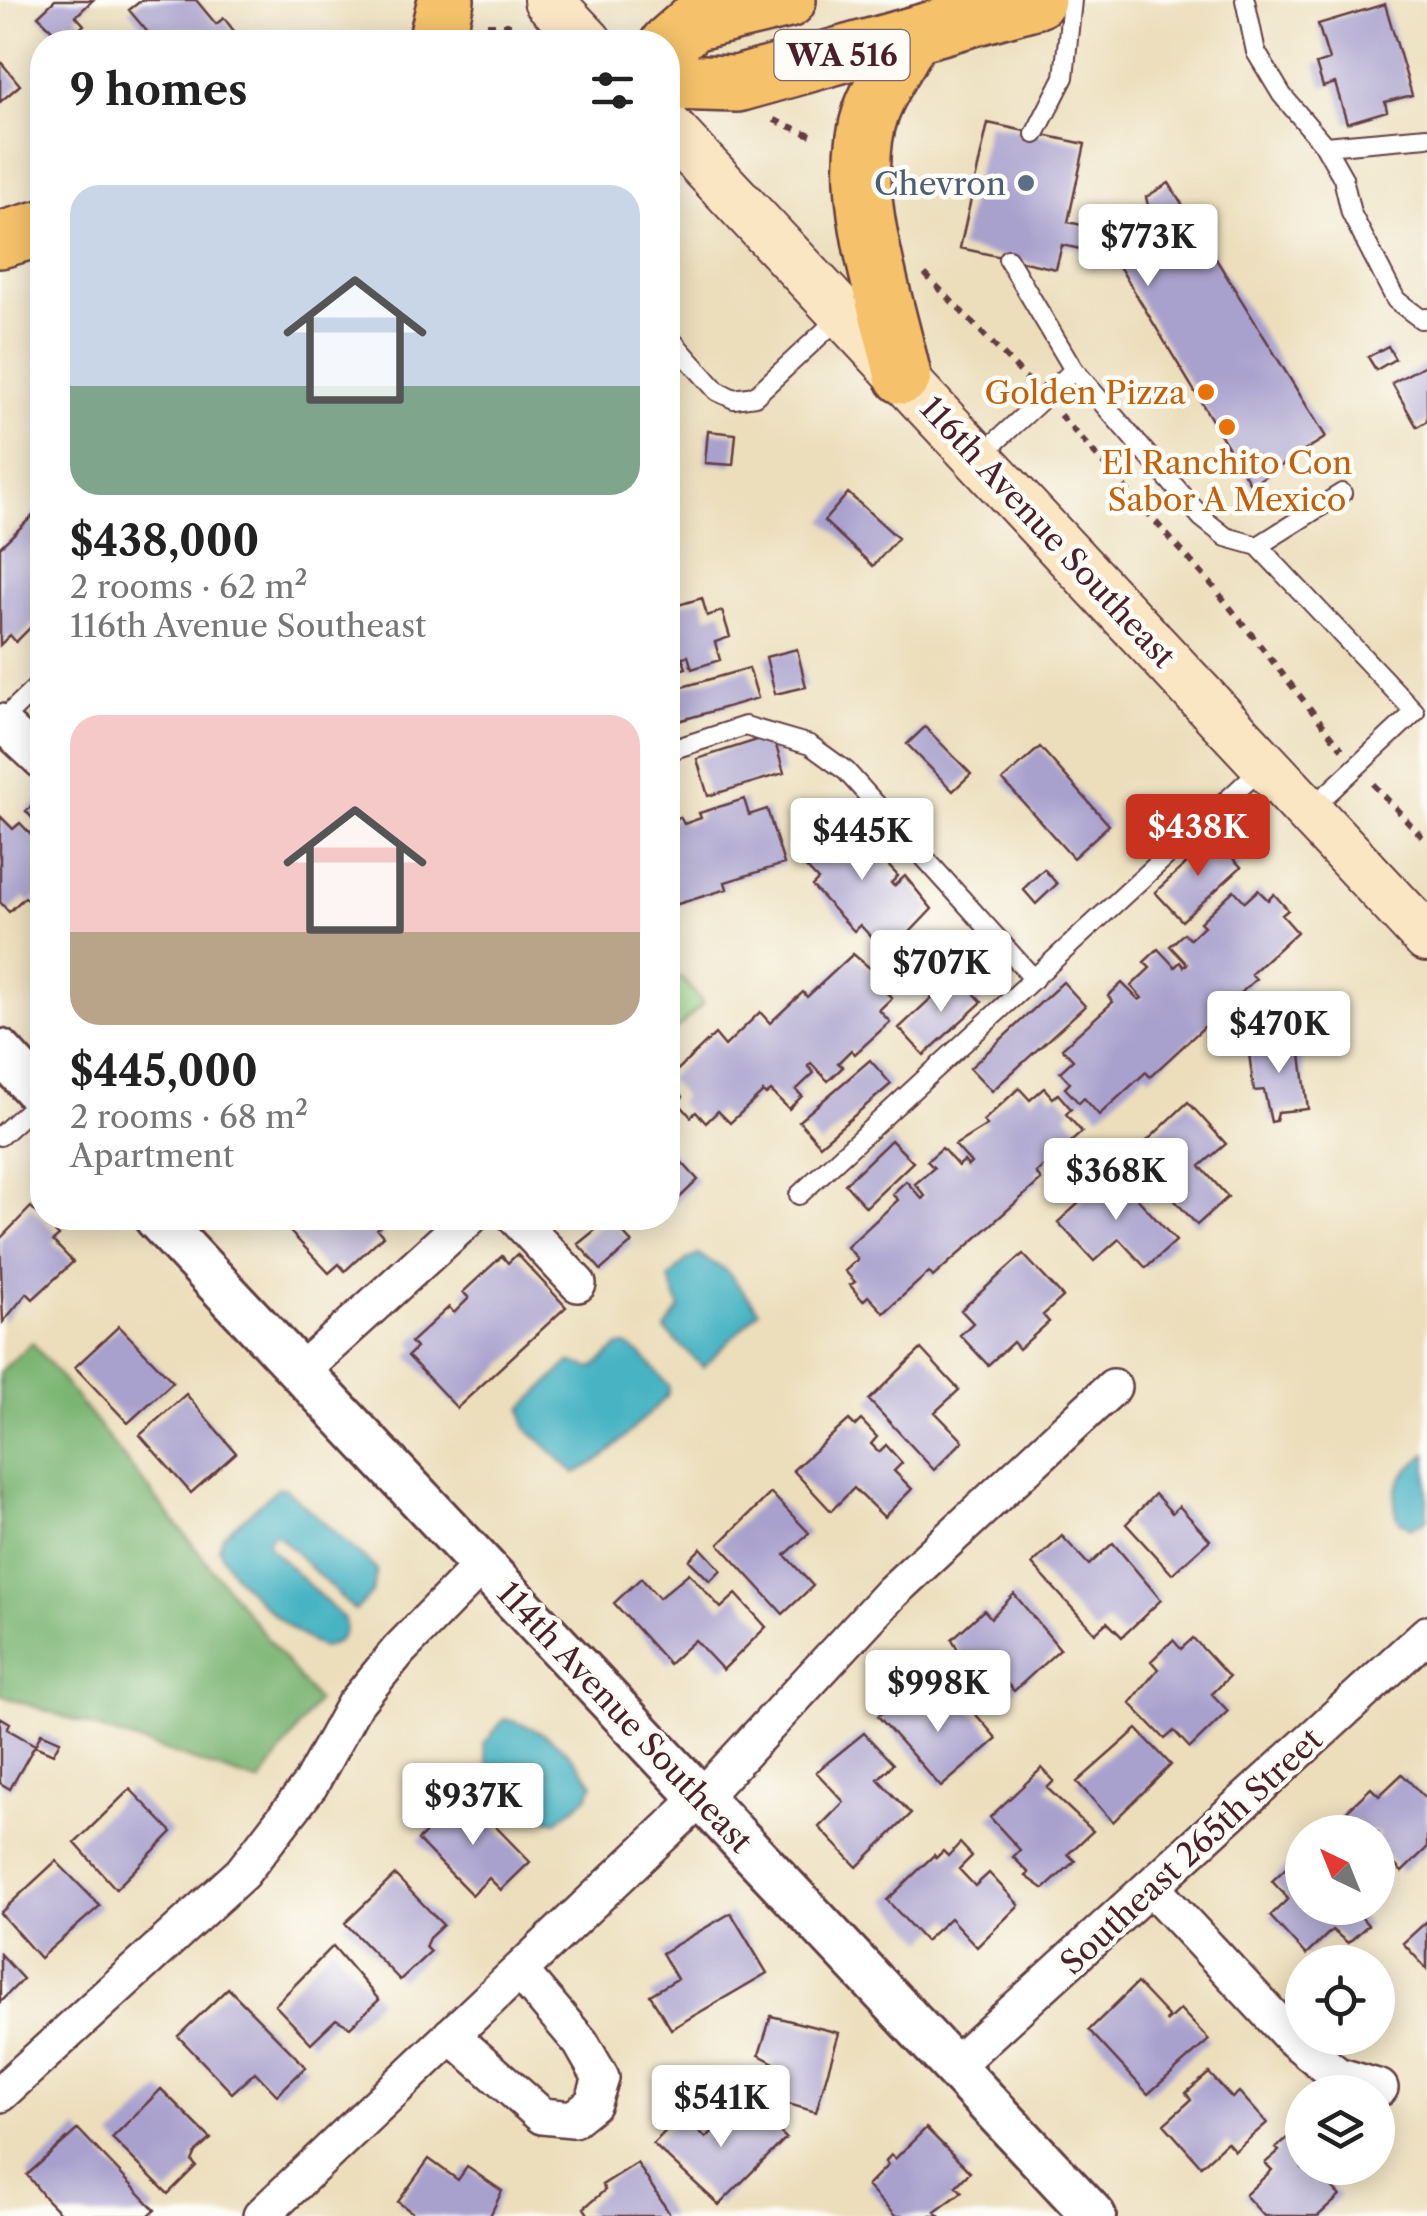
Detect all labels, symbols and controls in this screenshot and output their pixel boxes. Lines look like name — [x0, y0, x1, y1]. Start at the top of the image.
road number: WA 516 — [774, 30, 910, 80]
icon: filters — [585, 63, 640, 118]
text: 9 homes — [70, 64, 248, 116]
place label: Chevron — [874, 164, 1006, 203]
marker: Chevron — [1015, 172, 1037, 194]
pin: $773K — [1078, 204, 1218, 289]
text: $773K — [1101, 217, 1195, 256]
icon: home — [265, 250, 445, 430]
place label: Golden Pizza — [984, 373, 1186, 412]
marker: Golden Pizza — [1195, 381, 1217, 403]
street label: 116th Avenue Southeast — [912, 388, 1184, 676]
marker: El Ranchito Con Sabor A Mexico — [1216, 416, 1238, 438]
place label: El Ranchito Con Sabor A Mexico — [1102, 443, 1352, 519]
text: $438,000 — [70, 515, 259, 567]
text: 2 rooms · 62 m² — [70, 567, 308, 606]
text: 116th Avenue Southeast — [70, 606, 426, 645]
icon: home — [265, 780, 445, 960]
pin: $438K — [1128, 794, 1268, 879]
pin: $445K — [792, 798, 932, 883]
text: $438K — [1148, 807, 1248, 846]
text: $445K — [812, 811, 912, 850]
pin: $707K — [871, 930, 1011, 1015]
text: $707K — [892, 943, 990, 982]
pin: $470K — [1209, 991, 1349, 1076]
text: $470K — [1229, 1004, 1329, 1043]
text: $445,000 — [70, 1045, 258, 1097]
text: 2 rooms · 68 m² — [70, 1097, 308, 1136]
text: Apartment — [70, 1136, 234, 1175]
pin: $368K — [1046, 1138, 1186, 1223]
text: $368K — [1066, 1151, 1166, 1190]
street label: 114th Avenue Southeast — [489, 1574, 761, 1861]
pin: $998K — [868, 1650, 1008, 1735]
text: $998K — [887, 1663, 989, 1702]
street label: Southeast 265th Street — [1052, 1719, 1330, 1982]
pin: $937K — [403, 1763, 543, 1848]
text: $937K — [424, 1776, 522, 1815]
north arrow — [1285, 1815, 1395, 1925]
map controls — [1285, 1815, 1395, 2185]
button: locate — [1285, 1945, 1395, 2055]
pin: $541K — [651, 2065, 791, 2150]
button: layers — [1285, 2075, 1395, 2185]
text: $541K — [674, 2078, 768, 2117]

